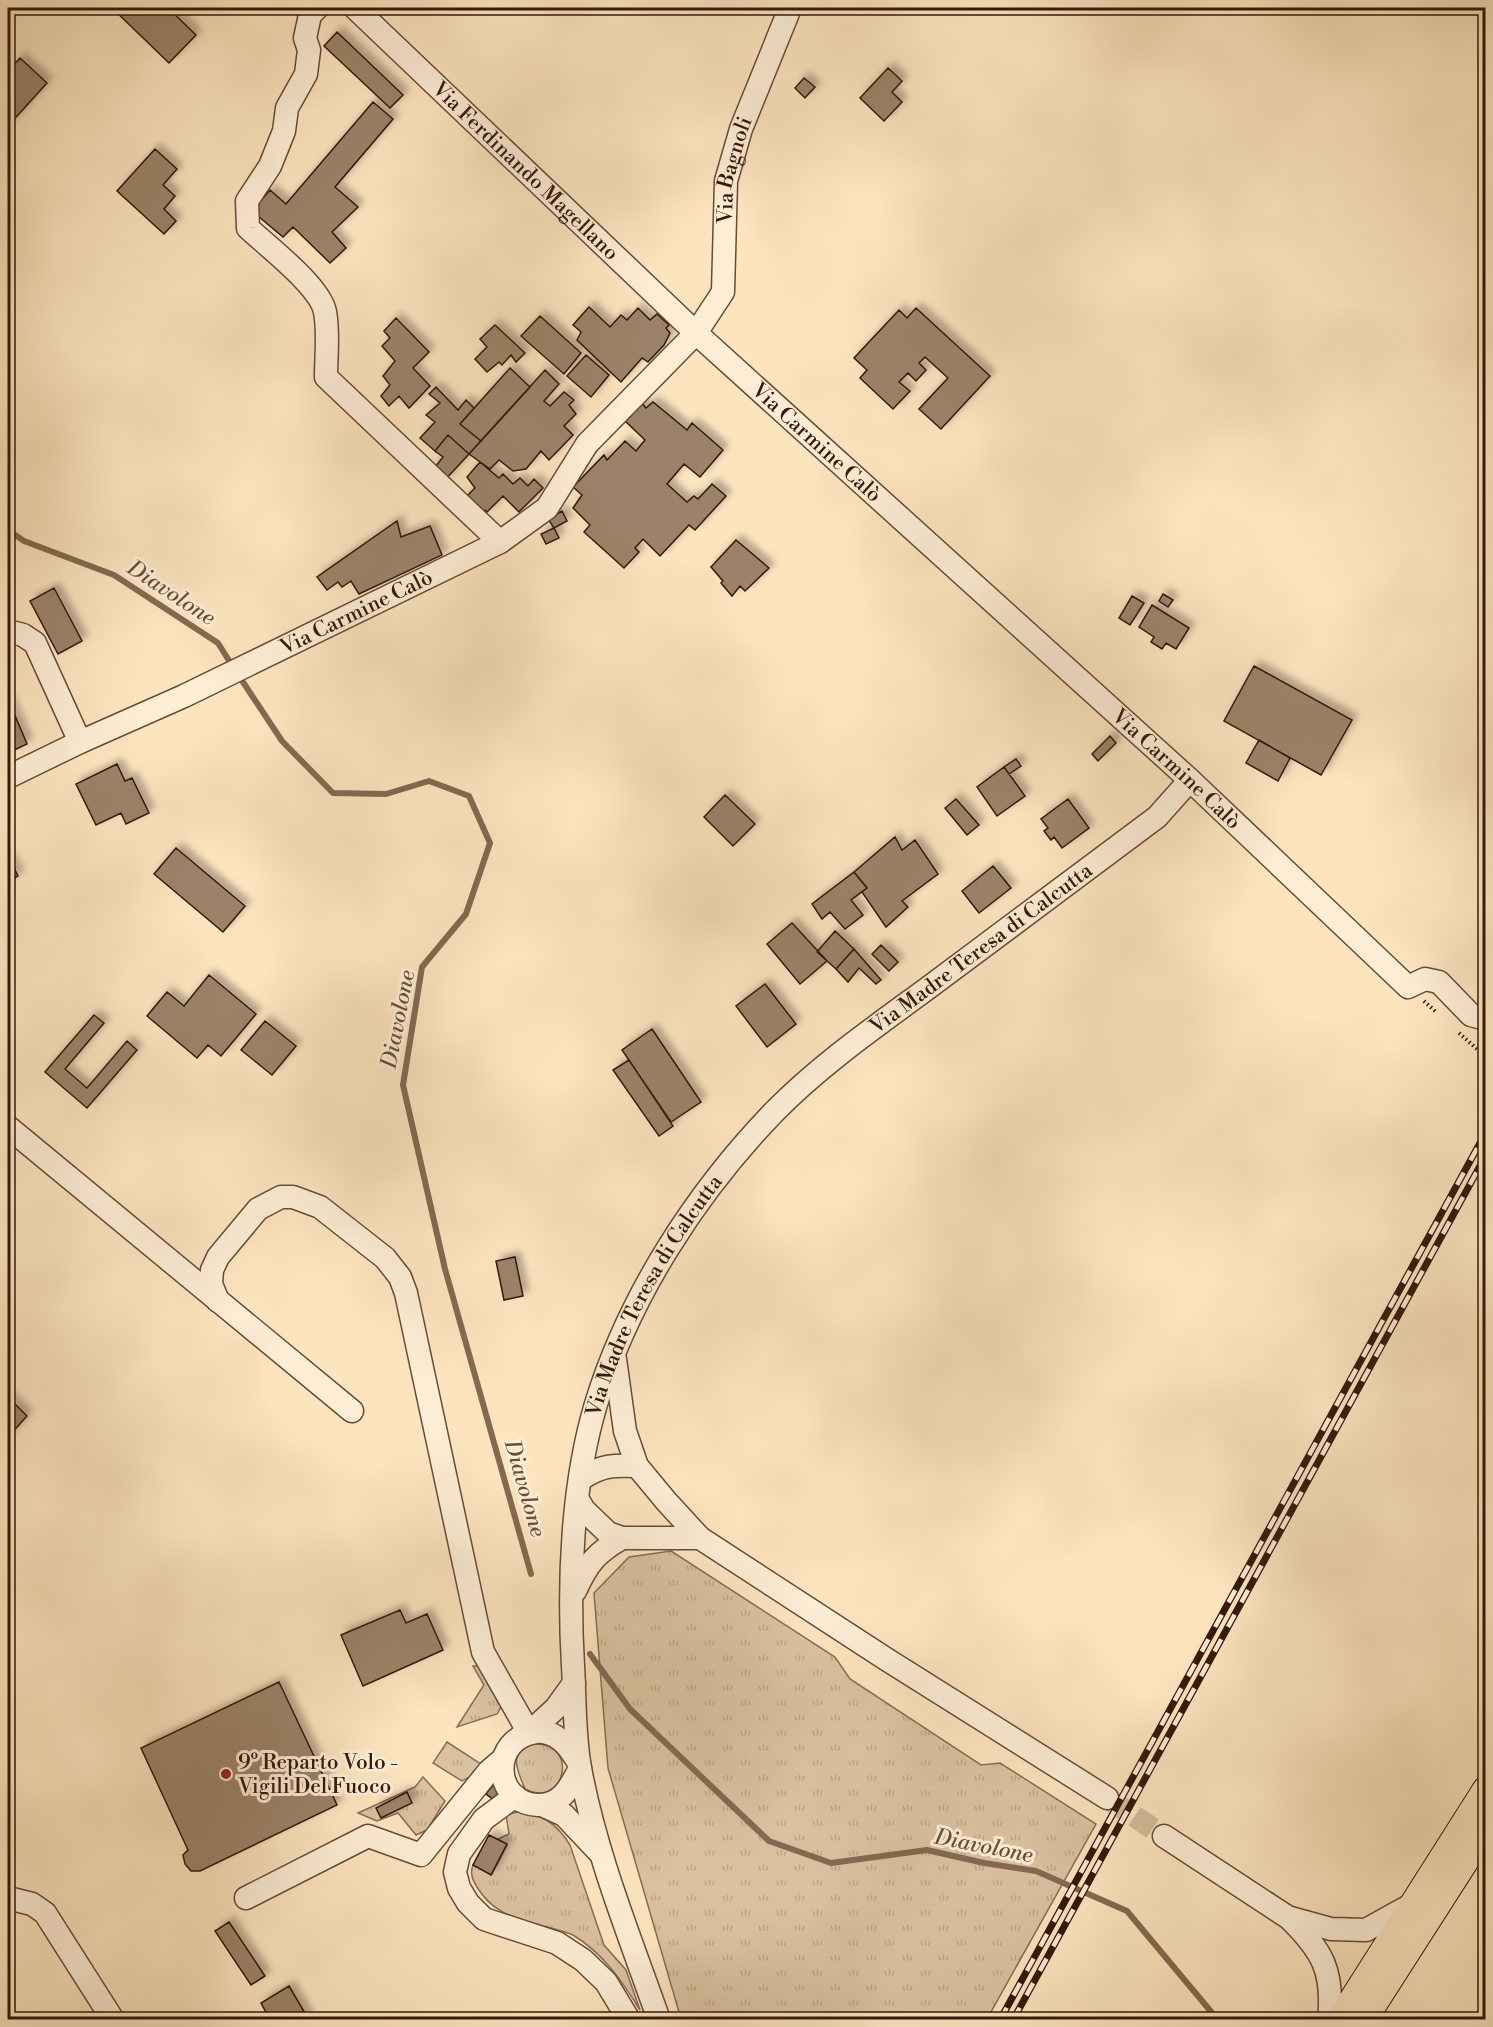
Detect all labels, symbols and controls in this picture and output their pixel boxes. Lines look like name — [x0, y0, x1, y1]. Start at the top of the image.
street label: Via Ferdinando Magellano — [426, 76, 624, 267]
street label: Via Bagnoli — [712, 113, 759, 225]
street label: Via Carmine Calò — [745, 377, 886, 508]
water label: Diavolone — [121, 554, 220, 632]
street label: Via Carmine Calò — [275, 565, 437, 662]
street label: Via Carmine Calò — [1105, 703, 1246, 835]
street label: Via Madre Teresa di Calcutta — [864, 858, 1098, 1041]
water label: Diavolone — [376, 968, 421, 1072]
street label: Via Madre Teresa di Calcutta — [581, 1170, 729, 1421]
water label: Diavolone — [498, 1436, 551, 1540]
place label: 9º Reparto Volo - Vigili Del Fuoco — [237, 1750, 398, 1800]
marker: 9º Reparto Volo - Vigili Del Fuoco — [219, 1767, 233, 1781]
water label: Diavolone — [931, 1824, 1035, 1869]

